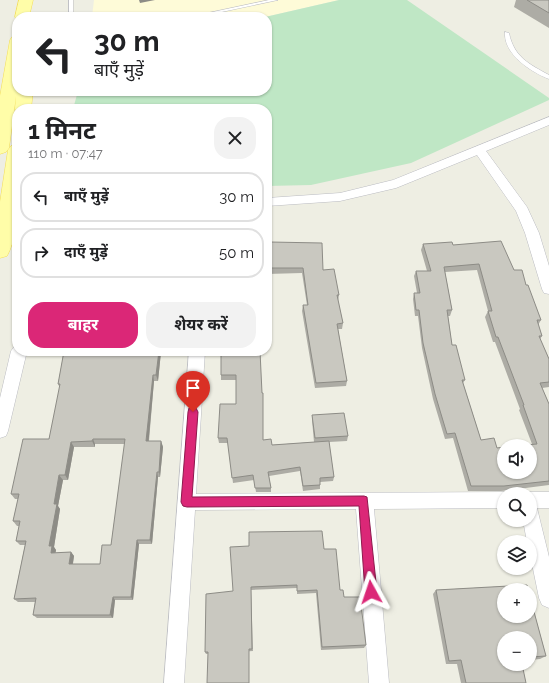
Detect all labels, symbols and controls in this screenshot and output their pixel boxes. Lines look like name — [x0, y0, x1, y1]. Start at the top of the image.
text: 30 m — [94, 25, 160, 58]
icon: left — [28, 28, 80, 80]
text: बाएँ मुड़ें — [94, 59, 144, 80]
text: 1 मिनट — [28, 116, 96, 145]
button: close — [214, 117, 256, 159]
text: 110 m · 07:47 — [28, 146, 103, 161]
icon: left — [30, 186, 52, 208]
text: बाएँ मुड़ें — [64, 187, 109, 205]
text: 30 m — [219, 188, 254, 206]
icon: right — [30, 242, 52, 264]
text: दाएँ मुड़ें — [64, 243, 108, 261]
text: 50 m — [219, 244, 254, 262]
button: बाहर — [28, 302, 138, 348]
button: शेयर करें — [146, 302, 256, 348]
pin — [176, 371, 210, 412]
icon: arrive — [182, 377, 204, 399]
map controls — [497, 439, 537, 671]
button: sound — [497, 439, 537, 479]
button: search — [497, 487, 537, 527]
button: layers — [497, 535, 537, 575]
position arrow — [350, 571, 392, 613]
button: + — [497, 583, 537, 623]
button: − — [497, 631, 537, 671]

